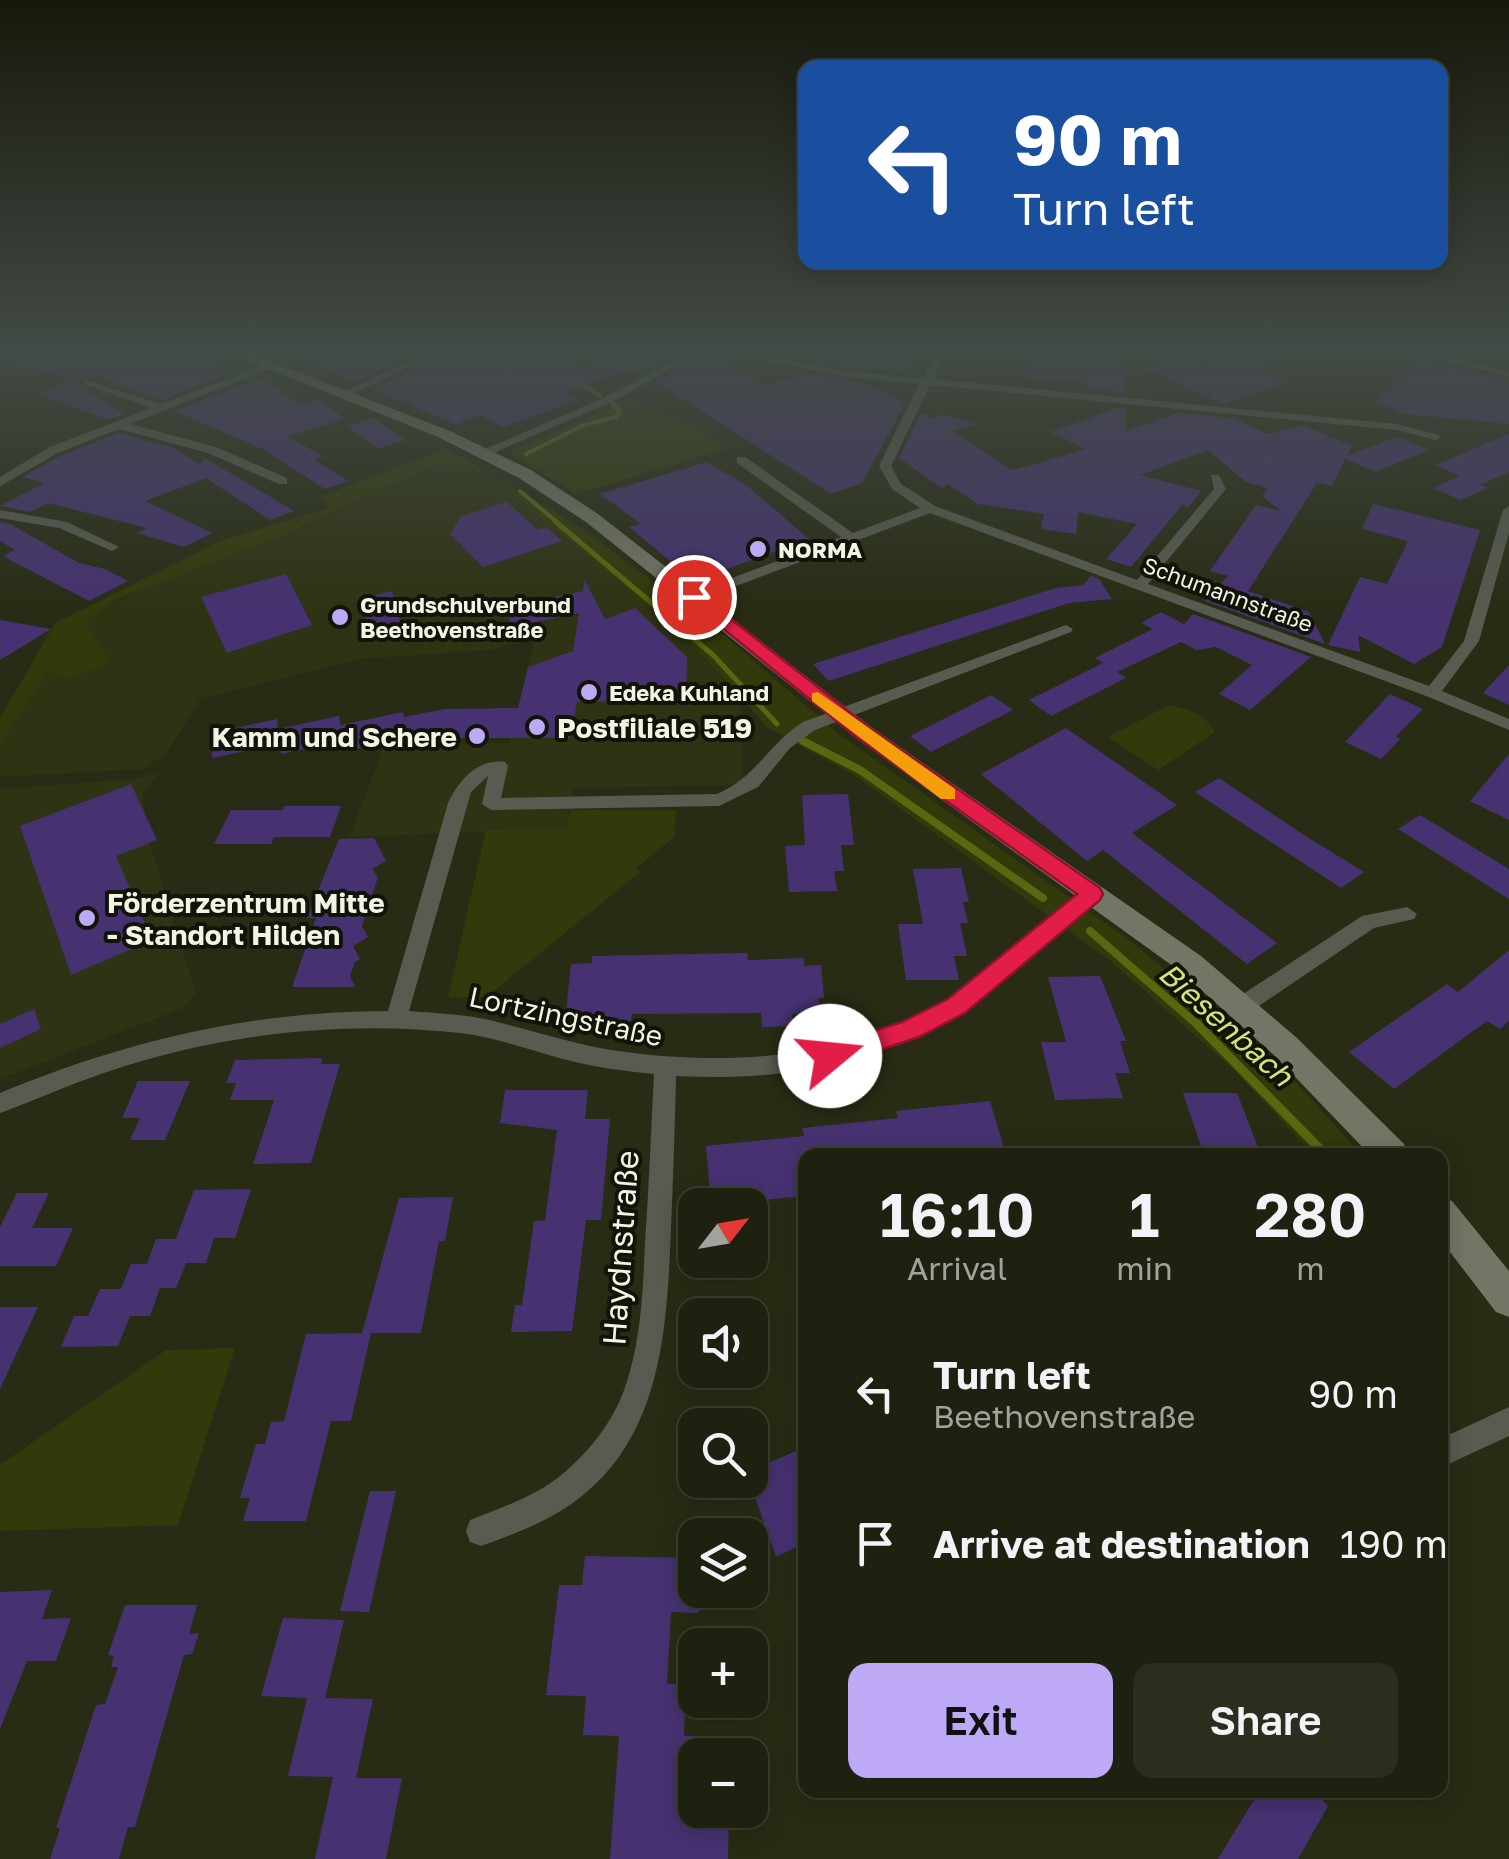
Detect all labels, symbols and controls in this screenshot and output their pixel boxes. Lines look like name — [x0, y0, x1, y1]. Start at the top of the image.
text: 90 m — [1013, 96, 1182, 180]
icon: left — [848, 100, 978, 230]
text: Turn left — [1013, 181, 1195, 235]
place label: NORMA — [778, 536, 863, 563]
marker: NORMA — [747, 538, 769, 560]
street label: Schumannstraße — [1139, 551, 1317, 637]
pin — [652, 555, 737, 640]
icon: arrive — [667, 570, 722, 625]
place label: Grundschulverbund Beethovenstraße — [360, 591, 571, 643]
marker: Grundschulverbund Beethovenstraße — [329, 606, 351, 628]
place label: Edeka Kuhland — [609, 679, 769, 706]
marker: Edeka Kuhland — [578, 681, 600, 703]
place label: Postfiliale 519 — [557, 711, 752, 744]
marker: Postfiliale 519 — [526, 716, 548, 738]
place label: Kamm und Schere — [212, 720, 457, 753]
marker: Kamm und Schere — [466, 725, 488, 747]
place label: Förderzentrum Mitte - Standort Hilden — [107, 886, 385, 951]
marker: Förderzentrum Mitte - Standort Hilden — [76, 907, 98, 929]
water label: Biesenbach — [1152, 955, 1301, 1094]
street label: Lortzingstraße — [466, 979, 666, 1053]
position arrow — [778, 1004, 882, 1108]
street label: Haydnstraße — [594, 1149, 646, 1347]
text: 16:10 — [880, 1178, 1035, 1250]
text: 1 — [1129, 1178, 1160, 1250]
text: 280 — [1254, 1178, 1366, 1250]
north arrow — [678, 1188, 768, 1278]
map controls — [678, 1188, 768, 1828]
text: Arrival — [907, 1249, 1007, 1287]
text: min — [1116, 1249, 1173, 1287]
text: m — [1296, 1249, 1325, 1287]
button: sound — [678, 1298, 768, 1388]
text: Turn left — [933, 1352, 1091, 1397]
icon: left — [848, 1366, 903, 1421]
text: 90 m — [1308, 1371, 1398, 1416]
text: Beethovenstraße — [933, 1397, 1195, 1435]
button: search — [678, 1408, 768, 1498]
icon: arrive — [848, 1516, 903, 1571]
button: layers — [678, 1518, 768, 1608]
text: Arrive at destination — [933, 1521, 1310, 1566]
text: 190 m — [1340, 1521, 1448, 1566]
button: + — [678, 1628, 768, 1718]
button: Exit — [848, 1663, 1113, 1778]
button: Share — [1133, 1663, 1398, 1778]
button: − — [678, 1738, 768, 1828]

